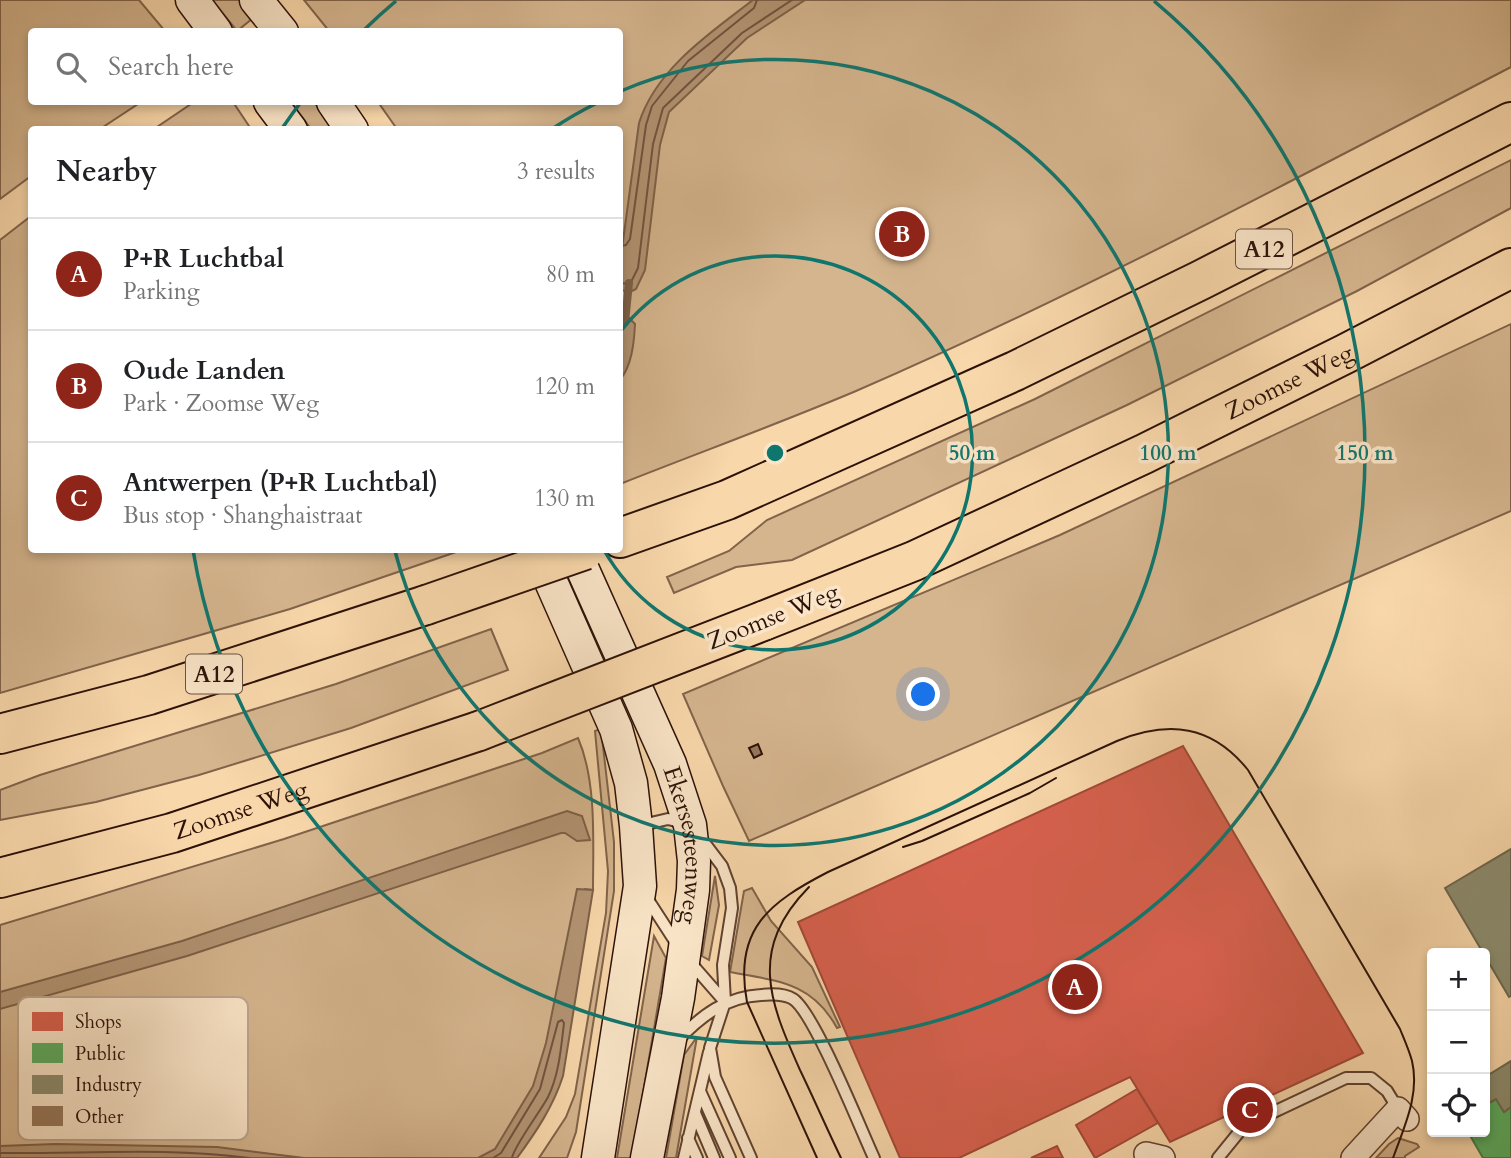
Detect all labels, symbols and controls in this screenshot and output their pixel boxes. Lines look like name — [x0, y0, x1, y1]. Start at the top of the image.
search box — [28, 28, 623, 105]
icon: search — [52, 48, 90, 86]
text: Search here — [108, 49, 234, 84]
text: Nearby — [56, 151, 157, 192]
text: 3 results — [517, 156, 595, 187]
pin: B — [879, 208, 925, 260]
road number: A12 — [1236, 230, 1292, 268]
text: P+R Luchtbal — [123, 241, 284, 276]
text: A — [70, 259, 88, 290]
text: 80 m — [546, 259, 595, 290]
text: Parking — [123, 276, 200, 307]
street label: Zoomse Weg — [1219, 336, 1359, 428]
text: Oude Landen — [123, 353, 285, 388]
text: B — [71, 371, 87, 402]
text: 120 m — [534, 371, 595, 402]
text: Park · Zoomse Weg — [123, 388, 319, 419]
text: 50 m — [949, 439, 996, 468]
text: 100 m — [1139, 439, 1197, 468]
text: 150 m — [1336, 439, 1394, 468]
centre of rings — [763, 441, 787, 465]
text: Antwerpen (P+R Luchtbal) — [123, 465, 438, 500]
text: C — [70, 483, 88, 514]
text: 130 m — [534, 483, 595, 514]
text: Bus stop · Shanghaistraat — [123, 500, 363, 531]
street label: Zoomse Weg — [702, 575, 844, 658]
road number: A12 — [186, 654, 242, 694]
your location — [906, 677, 940, 711]
street label: Ekersesteenweg — [655, 762, 711, 927]
street label: Zoomse Weg — [169, 772, 313, 848]
map controls — [1427, 948, 1490, 1137]
button: + — [1427, 948, 1490, 1011]
pin: A — [1052, 961, 1098, 1013]
legend — [18, 997, 248, 1140]
text: Shops — [75, 1009, 122, 1035]
button: − — [1427, 1011, 1490, 1074]
text: Public — [75, 1041, 126, 1067]
text: Industry — [75, 1072, 142, 1098]
button: locate — [1427, 1074, 1490, 1137]
pin: C — [1227, 1084, 1273, 1136]
text: Other — [75, 1104, 123, 1130]

